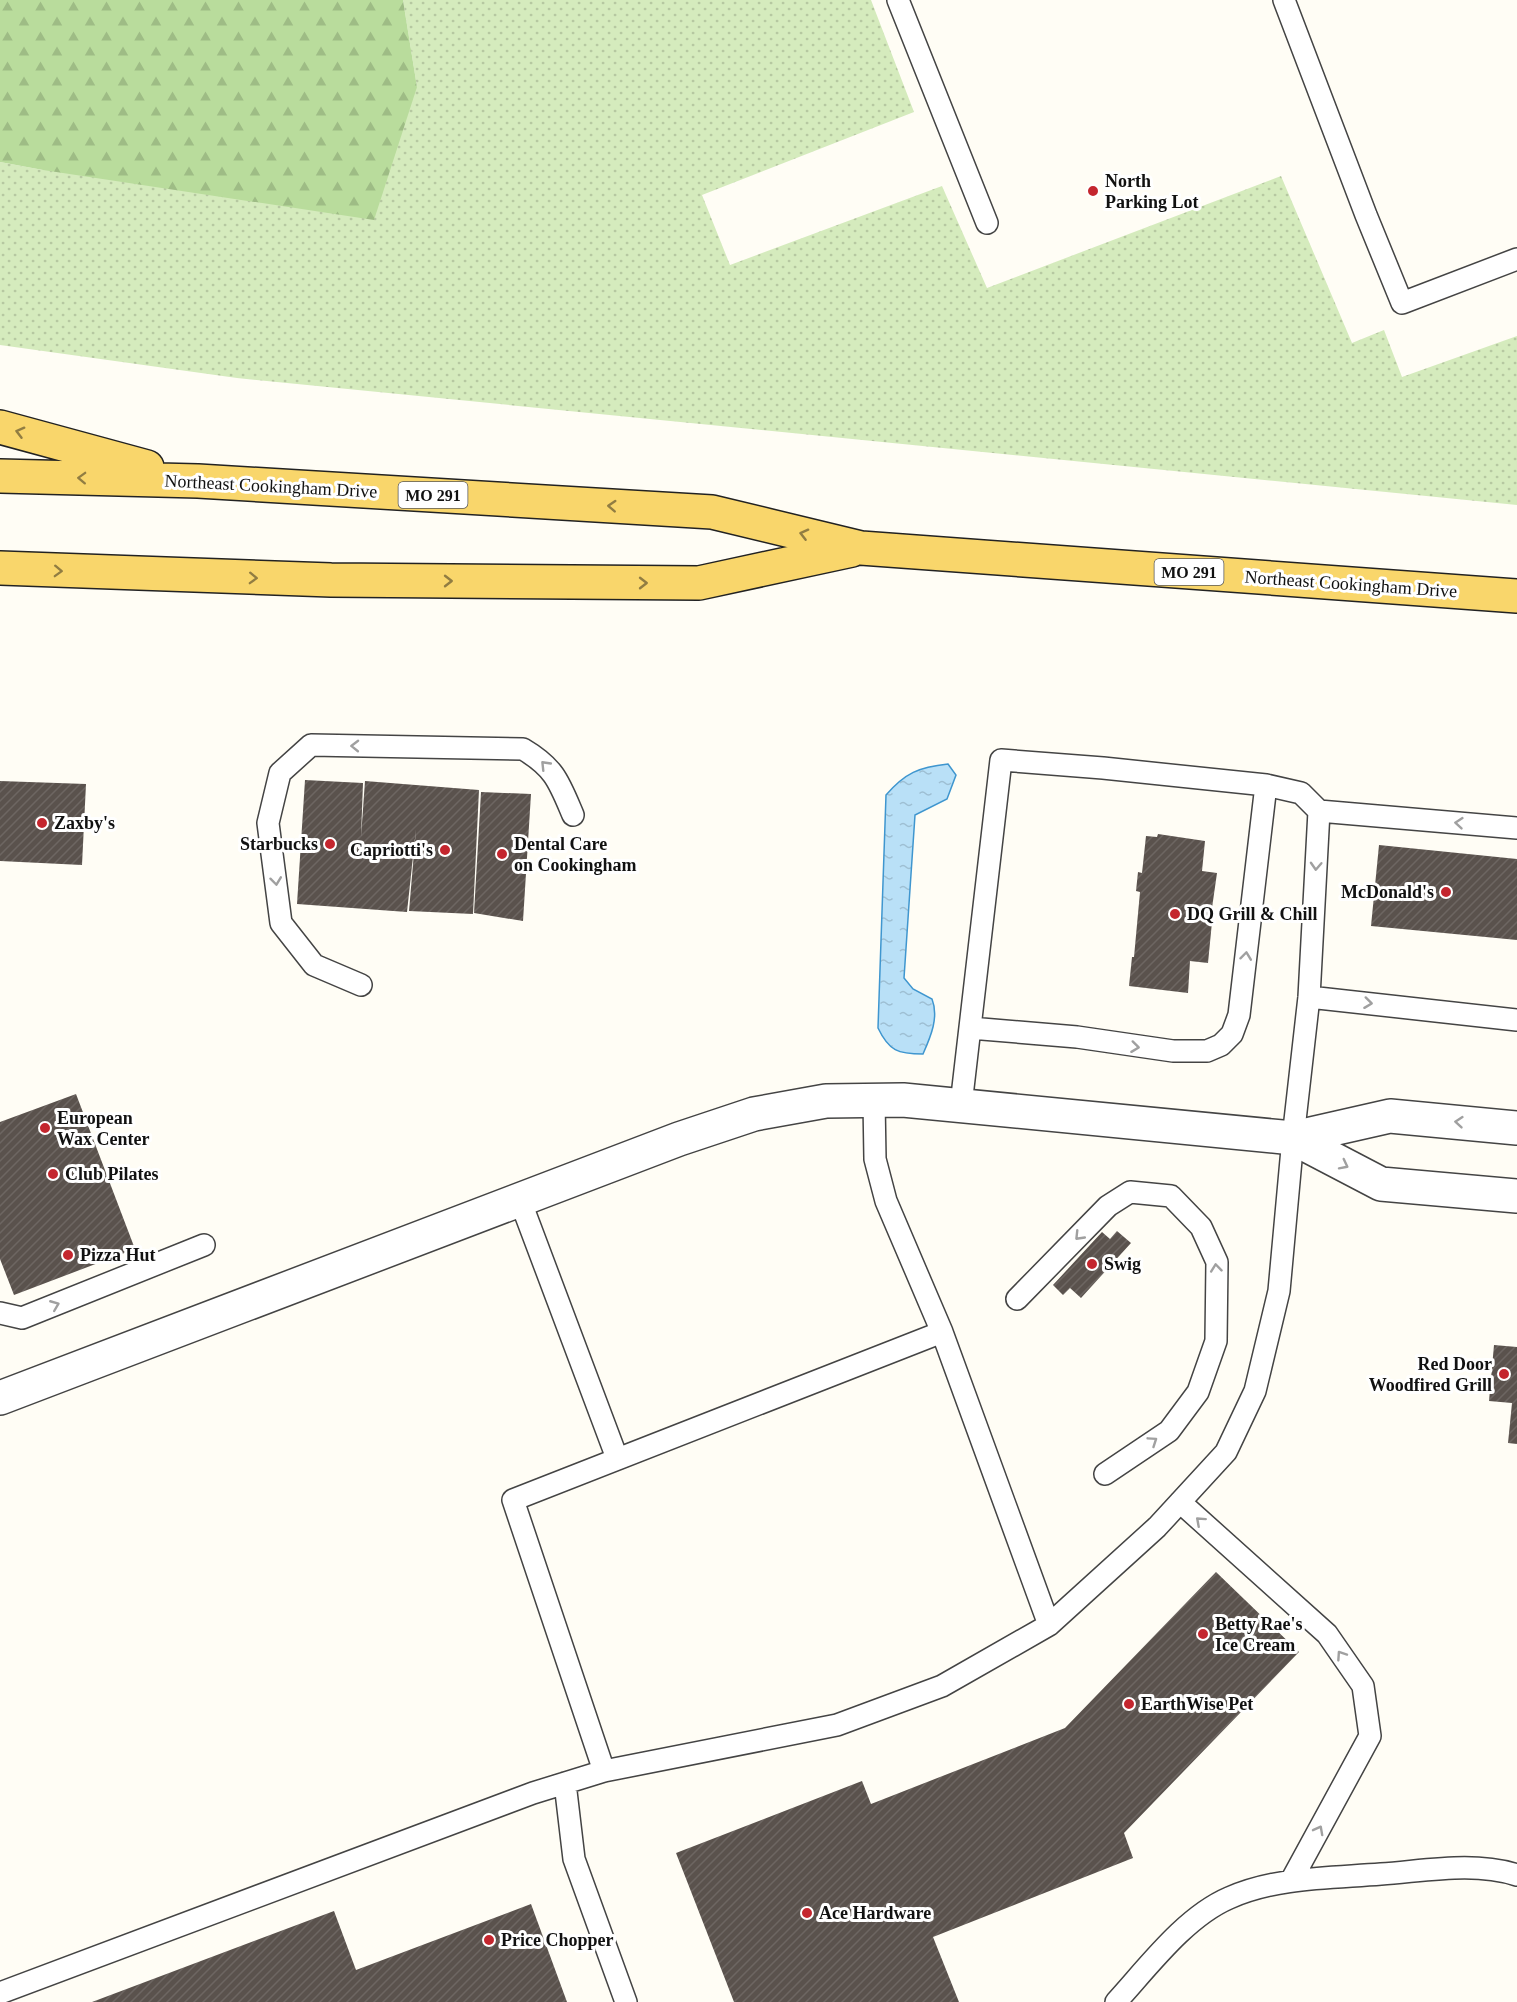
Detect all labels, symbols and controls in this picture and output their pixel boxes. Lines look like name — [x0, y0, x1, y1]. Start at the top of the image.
place label: North Parking Lot — [1105, 171, 1199, 212]
marker: North Parking Lot — [1086, 184, 1100, 198]
one-way arrow — [15, 427, 25, 440]
street label: Northeast Cookingham Drive — [164, 470, 378, 502]
one-way arrow — [77, 471, 86, 484]
road number: MO 291 — [398, 482, 468, 508]
one-way arrow — [608, 499, 617, 512]
one-way arrow — [799, 529, 809, 542]
road number: MO 291 — [1154, 559, 1224, 585]
one-way arrow — [54, 565, 63, 577]
street label: Northeast Cookingham Drive — [1244, 567, 1458, 601]
one-way arrow — [249, 571, 258, 584]
one-way arrow — [444, 575, 453, 587]
one-way arrow — [639, 577, 648, 589]
one-way arrow — [351, 740, 360, 752]
one-way arrow — [541, 761, 552, 772]
place label: Zaxby's — [54, 813, 115, 833]
marker: Zaxby's — [35, 816, 49, 830]
one-way arrow — [1454, 817, 1463, 830]
place label: Starbucks — [240, 834, 318, 854]
place label: Dental Care on Cookingham — [514, 834, 637, 875]
marker: Starbucks — [323, 837, 337, 851]
place label: Capriotti's — [350, 840, 433, 860]
marker: Capriotti's — [438, 843, 452, 857]
marker: Dental Care on Cookingham — [495, 847, 509, 861]
one-way arrow — [1310, 862, 1323, 871]
one-way arrow — [269, 876, 281, 885]
place label: McDonald's — [1341, 882, 1434, 902]
marker: McDonald's — [1439, 885, 1453, 899]
place label: DQ Grill & Chill — [1187, 904, 1318, 924]
marker: DQ Grill & Chill — [1168, 907, 1182, 921]
one-way arrow — [1239, 952, 1252, 961]
one-way arrow — [1363, 997, 1372, 1009]
one-way arrow — [1130, 1040, 1140, 1052]
place label: European Wax Center — [57, 1108, 149, 1149]
one-way arrow — [1454, 1116, 1463, 1129]
marker: European Wax Center — [38, 1121, 52, 1135]
one-way arrow — [1338, 1158, 1349, 1169]
place label: Club Pilates — [65, 1164, 159, 1184]
marker: Club Pilates — [46, 1167, 60, 1181]
one-way arrow — [1076, 1228, 1087, 1239]
place label: Pizza Hut — [80, 1245, 155, 1265]
marker: Pizza Hut — [61, 1248, 75, 1262]
place label: Swig — [1104, 1254, 1141, 1274]
marker: Swig — [1085, 1257, 1099, 1271]
one-way arrow — [1210, 1263, 1223, 1272]
one-way arrow — [49, 1300, 60, 1312]
place label: Red Door Woodfired Grill — [1369, 1354, 1492, 1395]
marker: Red Door Woodfired Grill — [1497, 1367, 1511, 1381]
one-way arrow — [1146, 1437, 1157, 1448]
one-way arrow — [1197, 1517, 1207, 1528]
place label: Betty Rae's Ice Cream — [1215, 1614, 1302, 1655]
marker: Betty Rae's Ice Cream — [1196, 1627, 1210, 1641]
one-way arrow — [1337, 1650, 1348, 1661]
place label: EarthWise Pet — [1141, 1694, 1253, 1714]
marker: EarthWise Pet — [1122, 1697, 1136, 1711]
one-way arrow — [1312, 1826, 1323, 1836]
place label: Ace Hardware — [819, 1903, 931, 1923]
marker: Ace Hardware — [800, 1906, 814, 1920]
place label: Price Chopper — [501, 1930, 613, 1950]
marker: Price Chopper — [482, 1933, 496, 1947]

